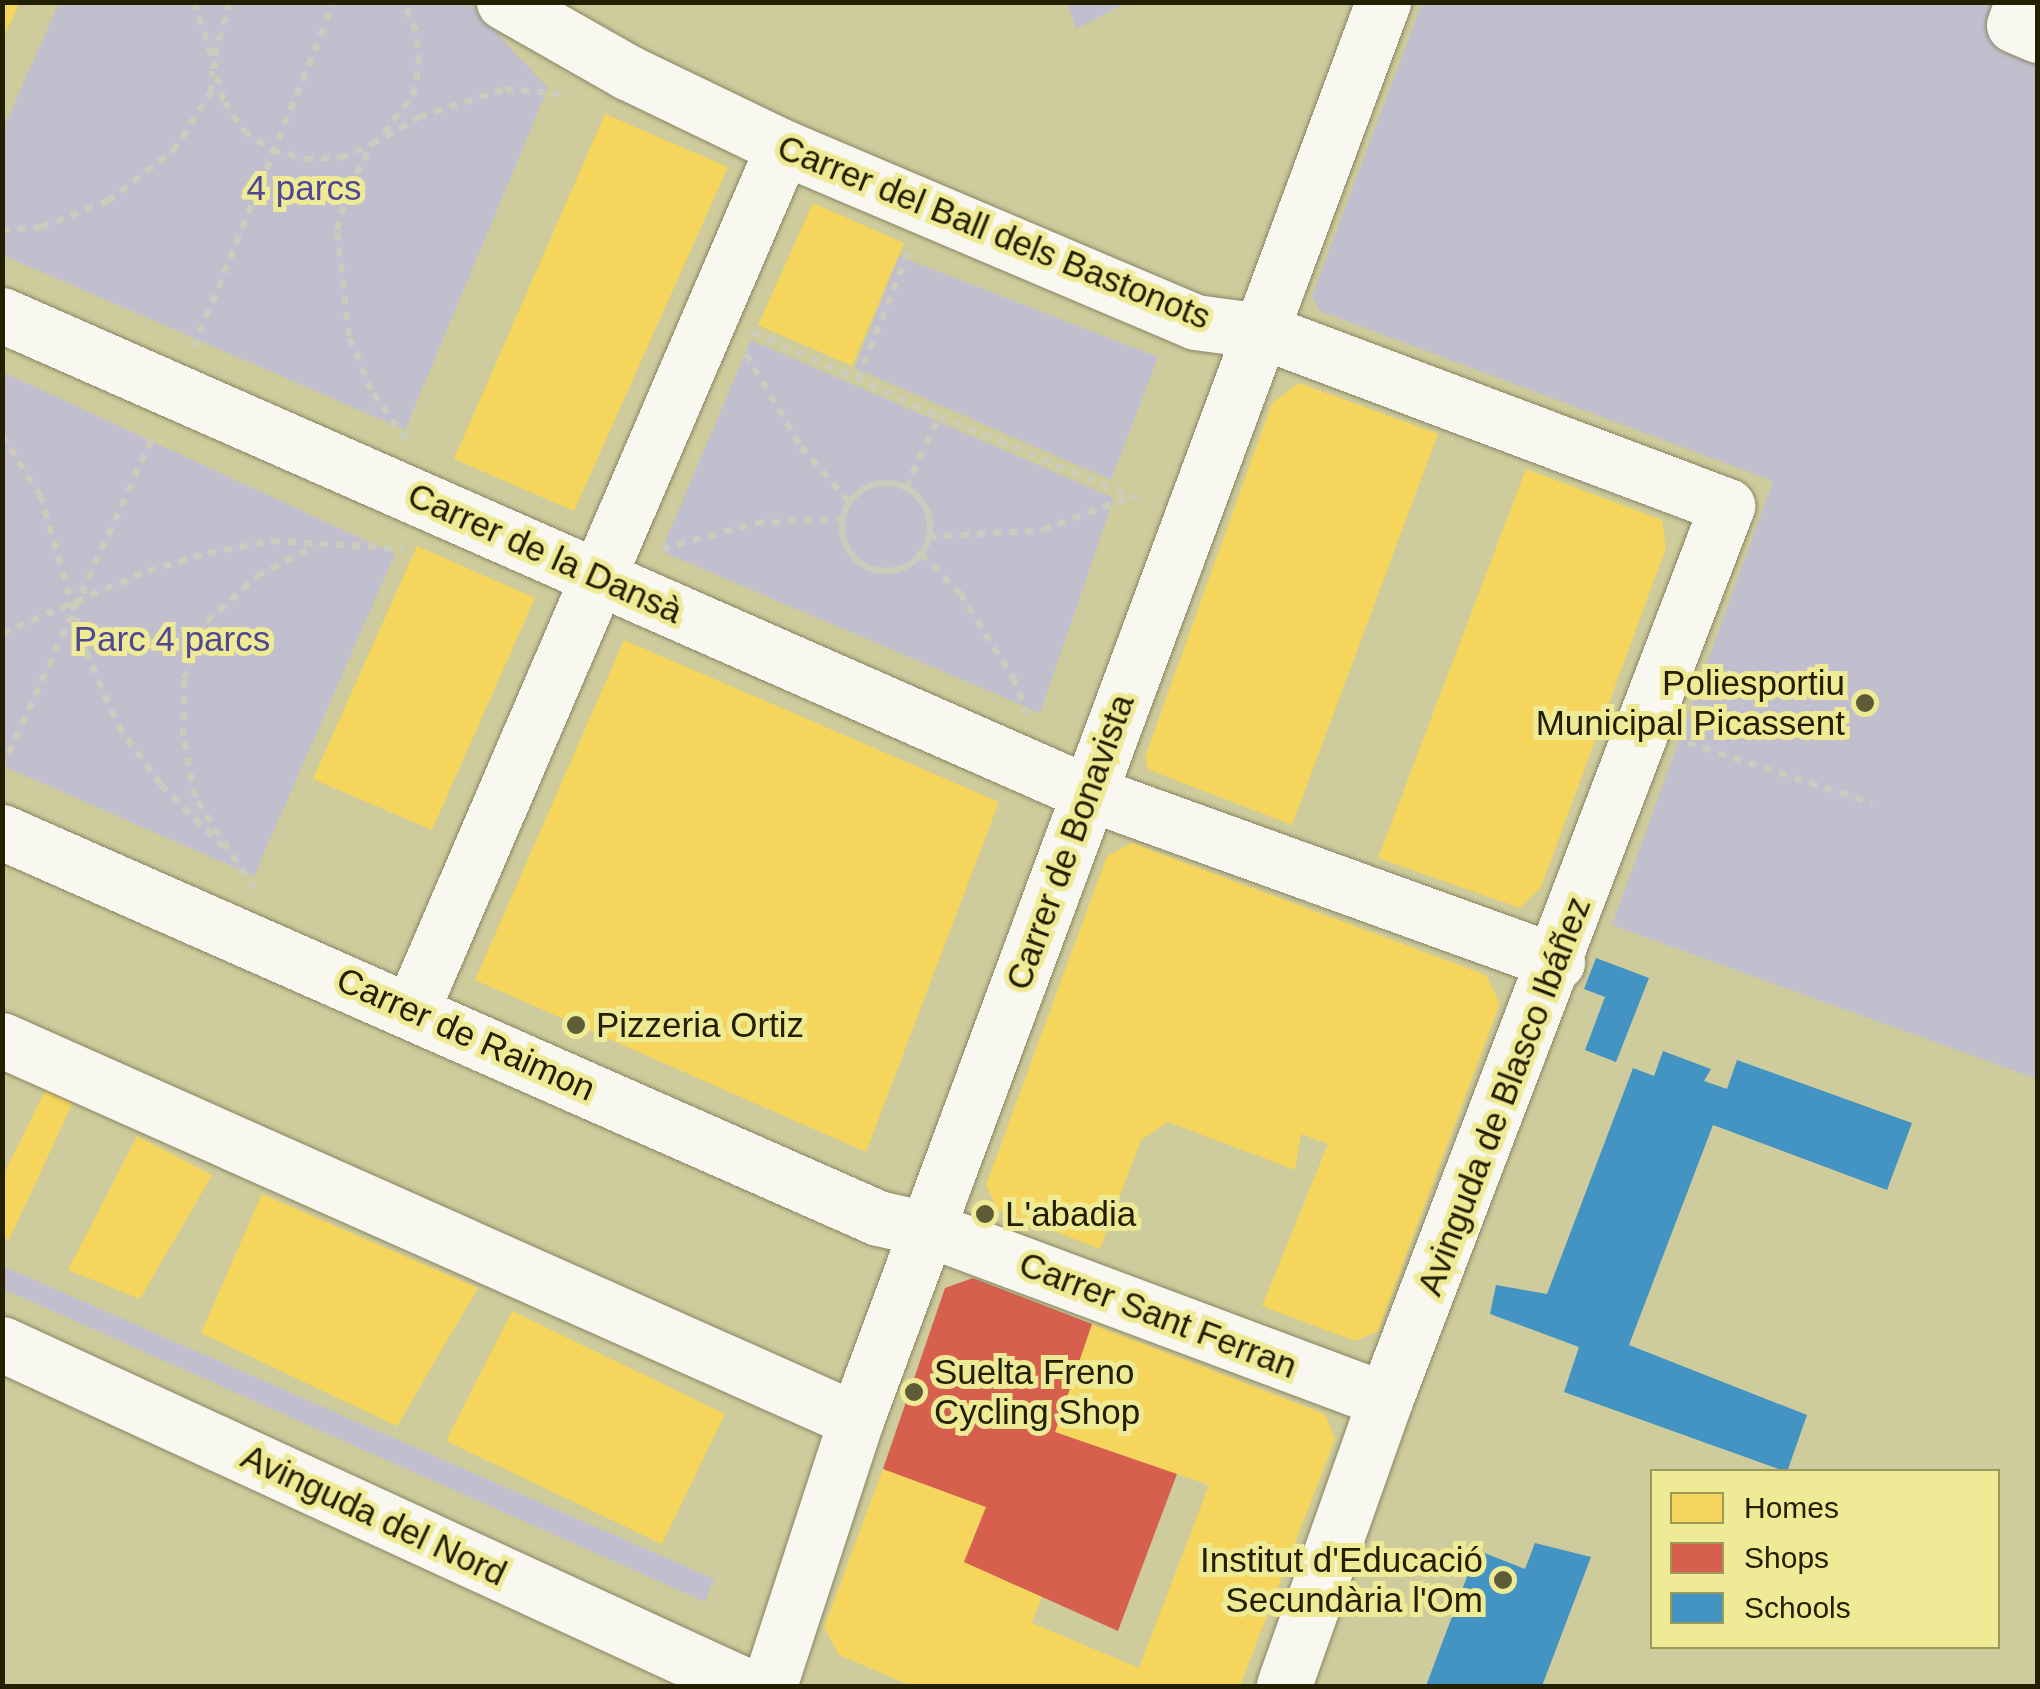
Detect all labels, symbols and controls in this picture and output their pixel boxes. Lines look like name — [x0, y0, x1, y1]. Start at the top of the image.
street label: Carrer del Ball dels Bastonots — [771, 126, 1217, 338]
park label: 4 parcs — [247, 167, 361, 209]
street label: Carrer de la Dansà — [401, 474, 689, 632]
park label: Parc 4 parcs — [74, 618, 270, 660]
place label: Poliesportiu Municipal Picassent — [1536, 662, 1845, 744]
street label: Carrer de Bonavista — [997, 689, 1143, 995]
marker: Poliesportiu Municipal Picassent — [1854, 692, 1876, 714]
street label: Avinguda de Blasco Ibáñez — [1409, 891, 1599, 1301]
street label: Carrer de Raimon — [330, 958, 602, 1110]
place label: Pizzeria Ortiz — [596, 1004, 804, 1046]
marker: Pizzeria Ortiz — [565, 1014, 587, 1036]
place label: L'abadia — [1005, 1193, 1136, 1235]
marker: L'abadia — [974, 1203, 996, 1225]
street label: Carrer Sant Ferran — [1013, 1243, 1303, 1387]
place label: Suelta Freno Cycling Shop — [934, 1351, 1140, 1433]
marker: Suelta Freno Cycling Shop — [903, 1381, 925, 1403]
street label: Avinguda del Nord — [235, 1435, 513, 1595]
legend — [1650, 1469, 2000, 1649]
text: Homes — [1744, 1491, 1839, 1524]
place label: Institut d'Educació Secundària l'Om — [1200, 1539, 1483, 1621]
text: Shops — [1744, 1541, 1829, 1574]
marker: Institut d'Educació Secundària l'Om — [1492, 1569, 1514, 1591]
text: Schools — [1744, 1591, 1851, 1624]

